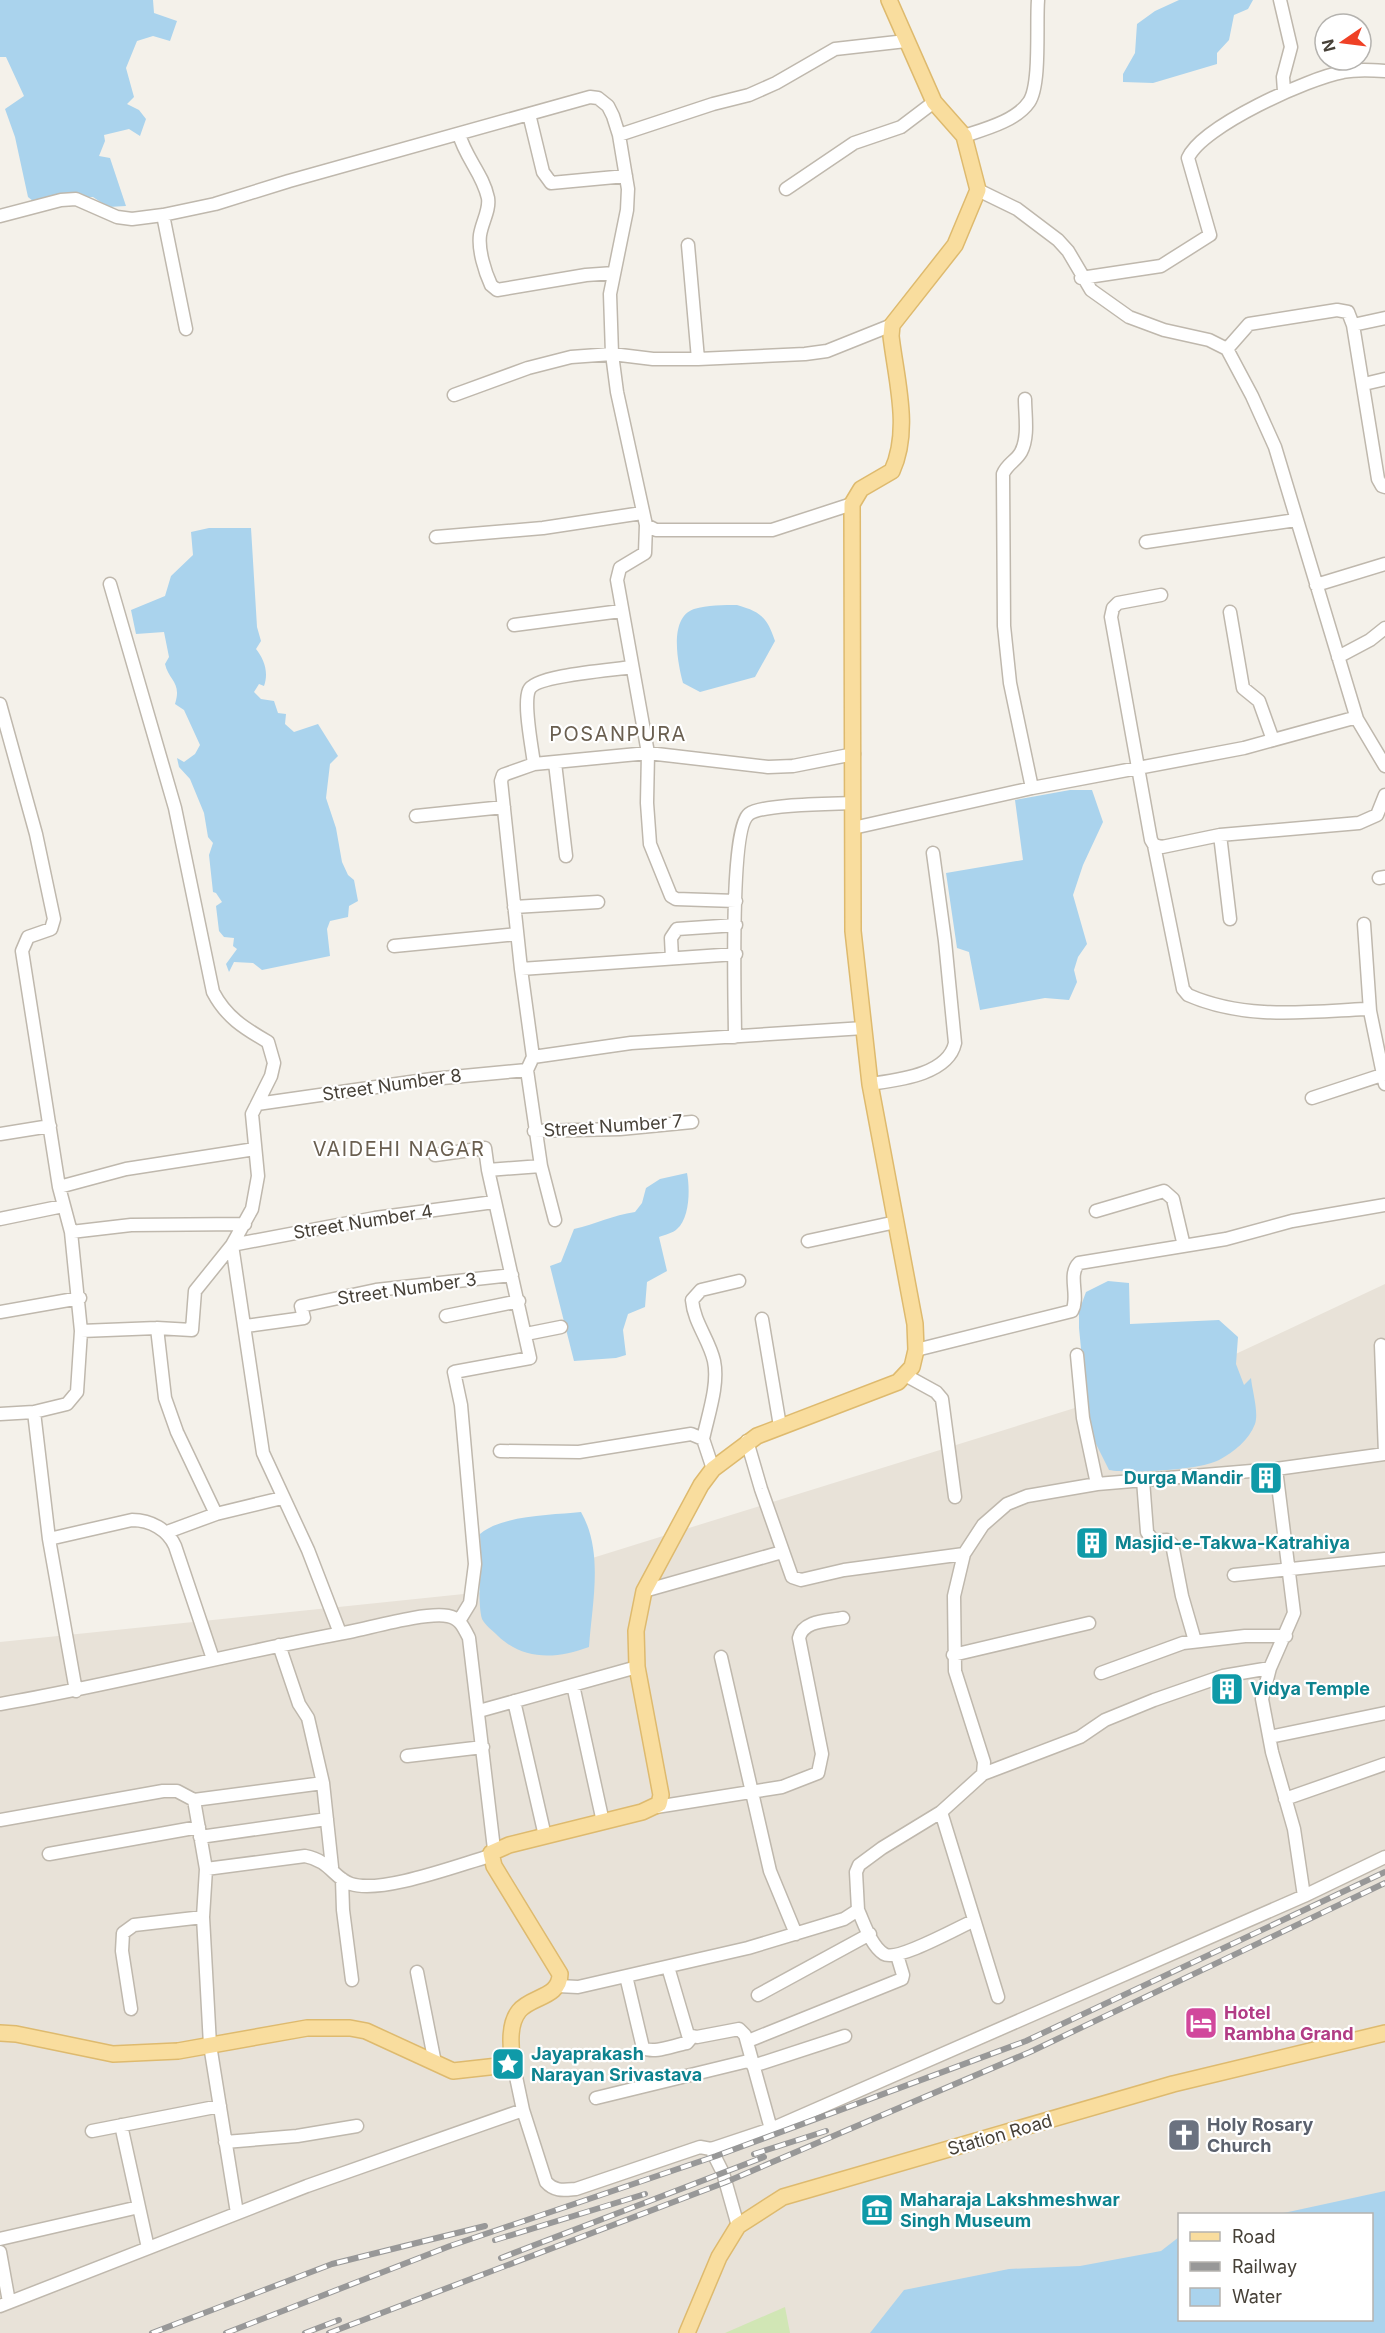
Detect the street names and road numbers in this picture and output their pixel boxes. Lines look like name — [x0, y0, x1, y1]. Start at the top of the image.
street label: Street Number 8 — [321, 1064, 463, 1105]
street label: Street Number 7 — [543, 1110, 683, 1141]
street label: Street Number 4 — [292, 1200, 434, 1243]
street label: Street Number 3 — [336, 1268, 478, 1309]
street label: Station Road — [945, 2110, 1055, 2159]

